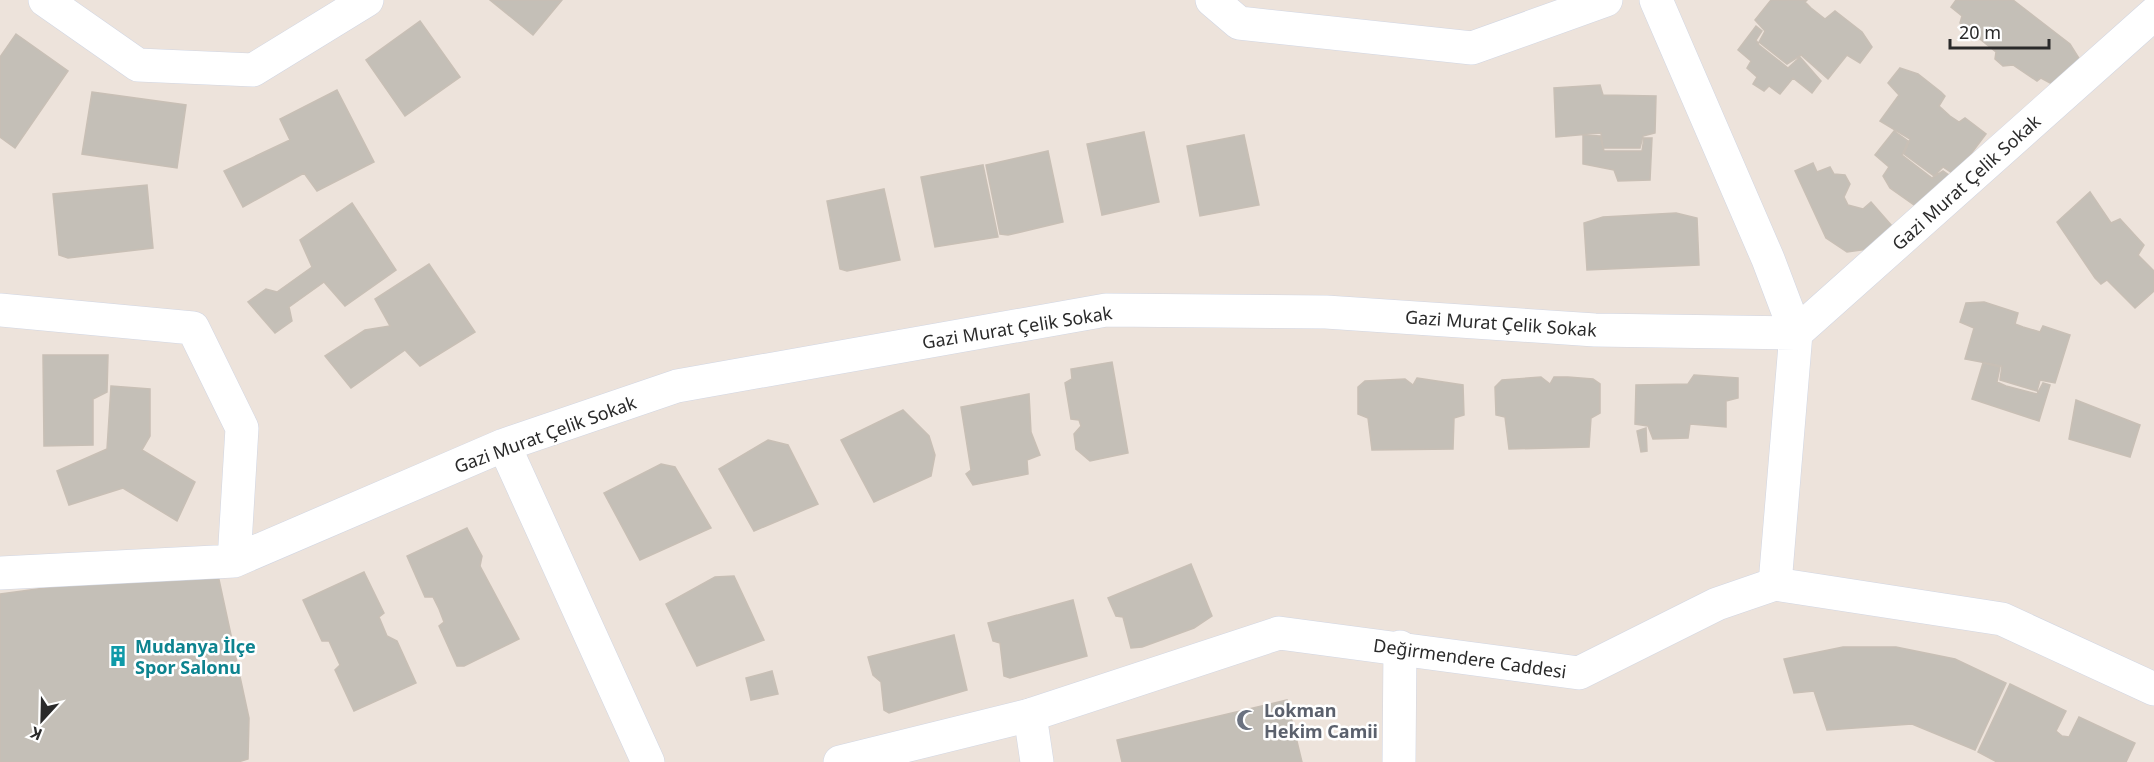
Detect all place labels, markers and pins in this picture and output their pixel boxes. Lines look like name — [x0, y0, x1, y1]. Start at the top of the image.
place label: Mudanya İlçe Spor Salonu — [135, 634, 256, 679]
building icon: Mudanya İlçe Spor Salonu — [106, 644, 130, 668]
place label: Lokman Hekim Camii — [1264, 698, 1378, 743]
mosque icon: Lokman Hekim Camii — [1235, 708, 1259, 732]

